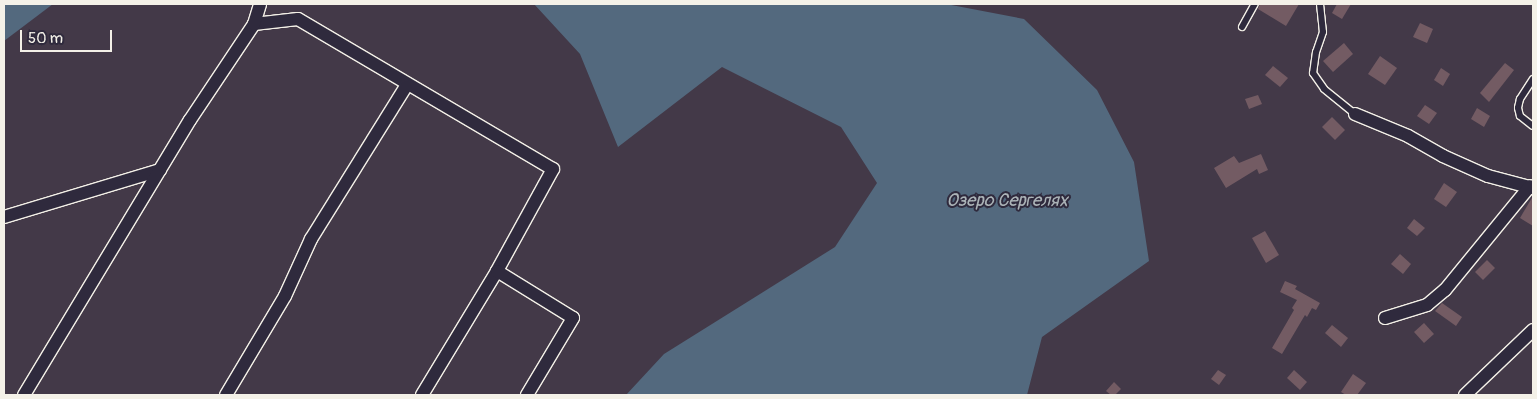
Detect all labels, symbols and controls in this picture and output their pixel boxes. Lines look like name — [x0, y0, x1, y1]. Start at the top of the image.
scale bar — [22, 20, 115, 52]
text: 50 m — [28, 29, 63, 48]
water label: Озеро Сергелях — [946, 190, 1068, 212]

